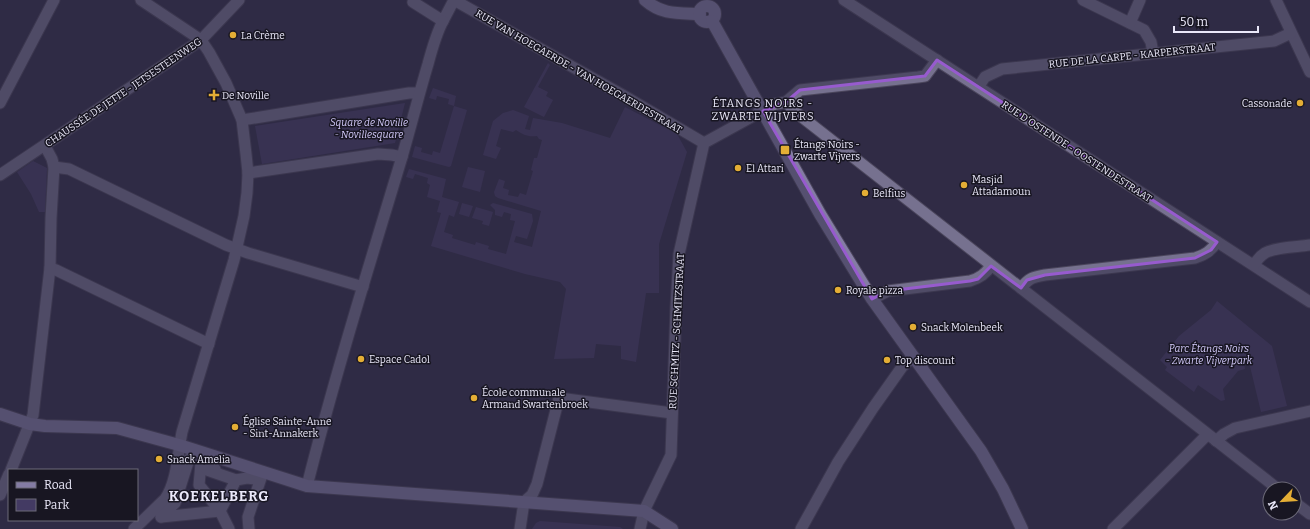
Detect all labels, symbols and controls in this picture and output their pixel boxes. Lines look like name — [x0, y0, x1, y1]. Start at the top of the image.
street label: RUE VAN HOEGAERDE - VAN HOEGAERDESTRAAT — [473, 8, 684, 136]
scale bar — [1174, 8, 1258, 34]
text: 50 m — [1180, 15, 1209, 29]
marker: La Crème — [228, 30, 238, 40]
place label: La Crème — [241, 30, 285, 42]
street label: CHAUSSÉE DE JETTE - JETSESTEENWEG — [42, 34, 205, 150]
street label: RUE DE LA CARPE - KARPERSTRAAT — [1048, 41, 1216, 71]
marker: De Noville — [209, 90, 219, 100]
place label: De Noville — [222, 90, 269, 102]
district label: ÉTANGS NOIRS - ZWARTE VIJVERS — [711, 96, 815, 123]
place label: Cassonade — [1242, 98, 1292, 110]
marker: Cassonade — [1295, 98, 1305, 108]
street label: RUE D'OSTENDE - OOSTENDESTRAAT — [999, 99, 1154, 205]
park label: Square de Noville - Novillesquare — [330, 117, 408, 141]
place label: Étangs Noirs - Zwarte Vijvers — [794, 137, 860, 163]
marker: Étangs Noirs - Zwarte Vijvers — [779, 144, 791, 156]
marker: El Attari — [733, 163, 743, 173]
place label: El Attari — [746, 163, 784, 175]
place label: Masjid Attadamoun — [972, 174, 1031, 198]
marker: Masjid Attadamoun — [959, 180, 969, 190]
marker: Belfius — [860, 188, 870, 198]
place label: Belfius — [873, 188, 905, 200]
street label: RUE SCHMITZ - SCHMITZSTRAAT — [667, 253, 687, 409]
marker: Royale pizza — [833, 285, 843, 295]
place label: Royale pizza — [846, 285, 903, 297]
marker: Snack Molenbeek — [908, 322, 918, 332]
place label: Snack Molenbeek — [921, 322, 1003, 334]
park label: Parc Étangs Noirs - Zwarte Vijverpark — [1166, 341, 1253, 367]
marker: Espace Cadol — [356, 354, 366, 364]
place label: Espace Cadol — [369, 354, 430, 366]
marker: Top discount — [882, 355, 892, 365]
place label: Top discount — [895, 355, 955, 367]
place label: École communale Armand Swartenbroek — [482, 385, 588, 411]
marker: École communale Armand Swartenbroek — [469, 393, 479, 403]
place label: Église Sainte-Anne - Sint-Annakerk — [243, 414, 331, 440]
marker: Église Sainte-Anne - Sint-Annakerk — [230, 422, 240, 432]
marker: Snack Amelia — [154, 454, 164, 464]
place label: Snack Amelia — [167, 454, 231, 466]
legend — [8, 469, 138, 521]
text: Road — [44, 478, 72, 492]
north arrow — [1262, 481, 1302, 521]
district label: KOEKELBERG — [169, 488, 269, 505]
text: Park — [44, 498, 70, 512]
text: N — [1265, 498, 1281, 512]

